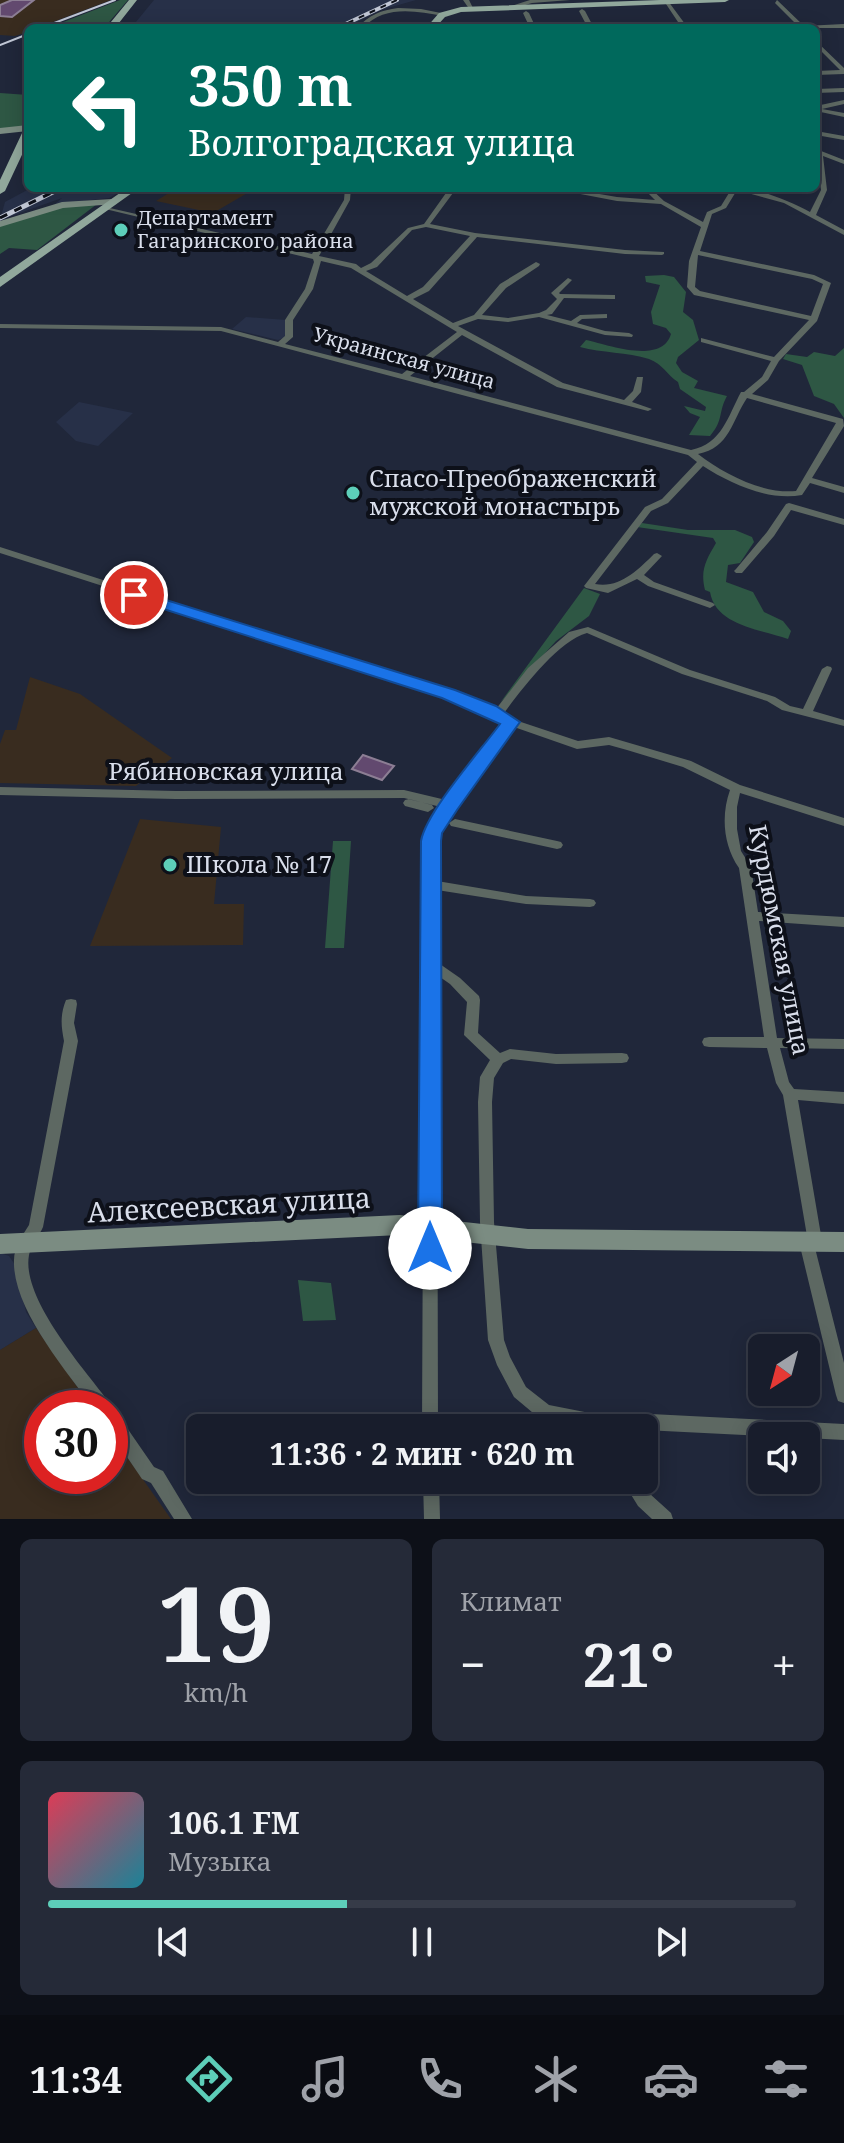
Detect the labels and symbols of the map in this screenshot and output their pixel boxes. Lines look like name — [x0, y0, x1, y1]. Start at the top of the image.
place label: Департамент Гагаринского района — [137, 204, 354, 254]
marker: Департамент Гагаринского района — [112, 221, 130, 239]
street label: Украинская улица — [310, 320, 498, 395]
place label: Спасо-Преображенский мужской монастырь — [369, 461, 657, 522]
marker: Спасо-Преображенский мужской монастырь — [344, 484, 362, 502]
pin — [100, 561, 168, 629]
street label: Рябиновская улица — [108, 754, 344, 787]
street label: Курдюмская улица — [742, 822, 819, 1058]
place label: Школа № 17 — [186, 847, 332, 880]
marker: Школа № 17 — [161, 856, 179, 874]
street label: Алексеевская улица — [86, 1178, 372, 1230]
position arrow — [388, 1206, 472, 1290]
north arrow — [748, 1334, 820, 1406]
speed limit sign: 30 — [24, 1390, 128, 1494]

